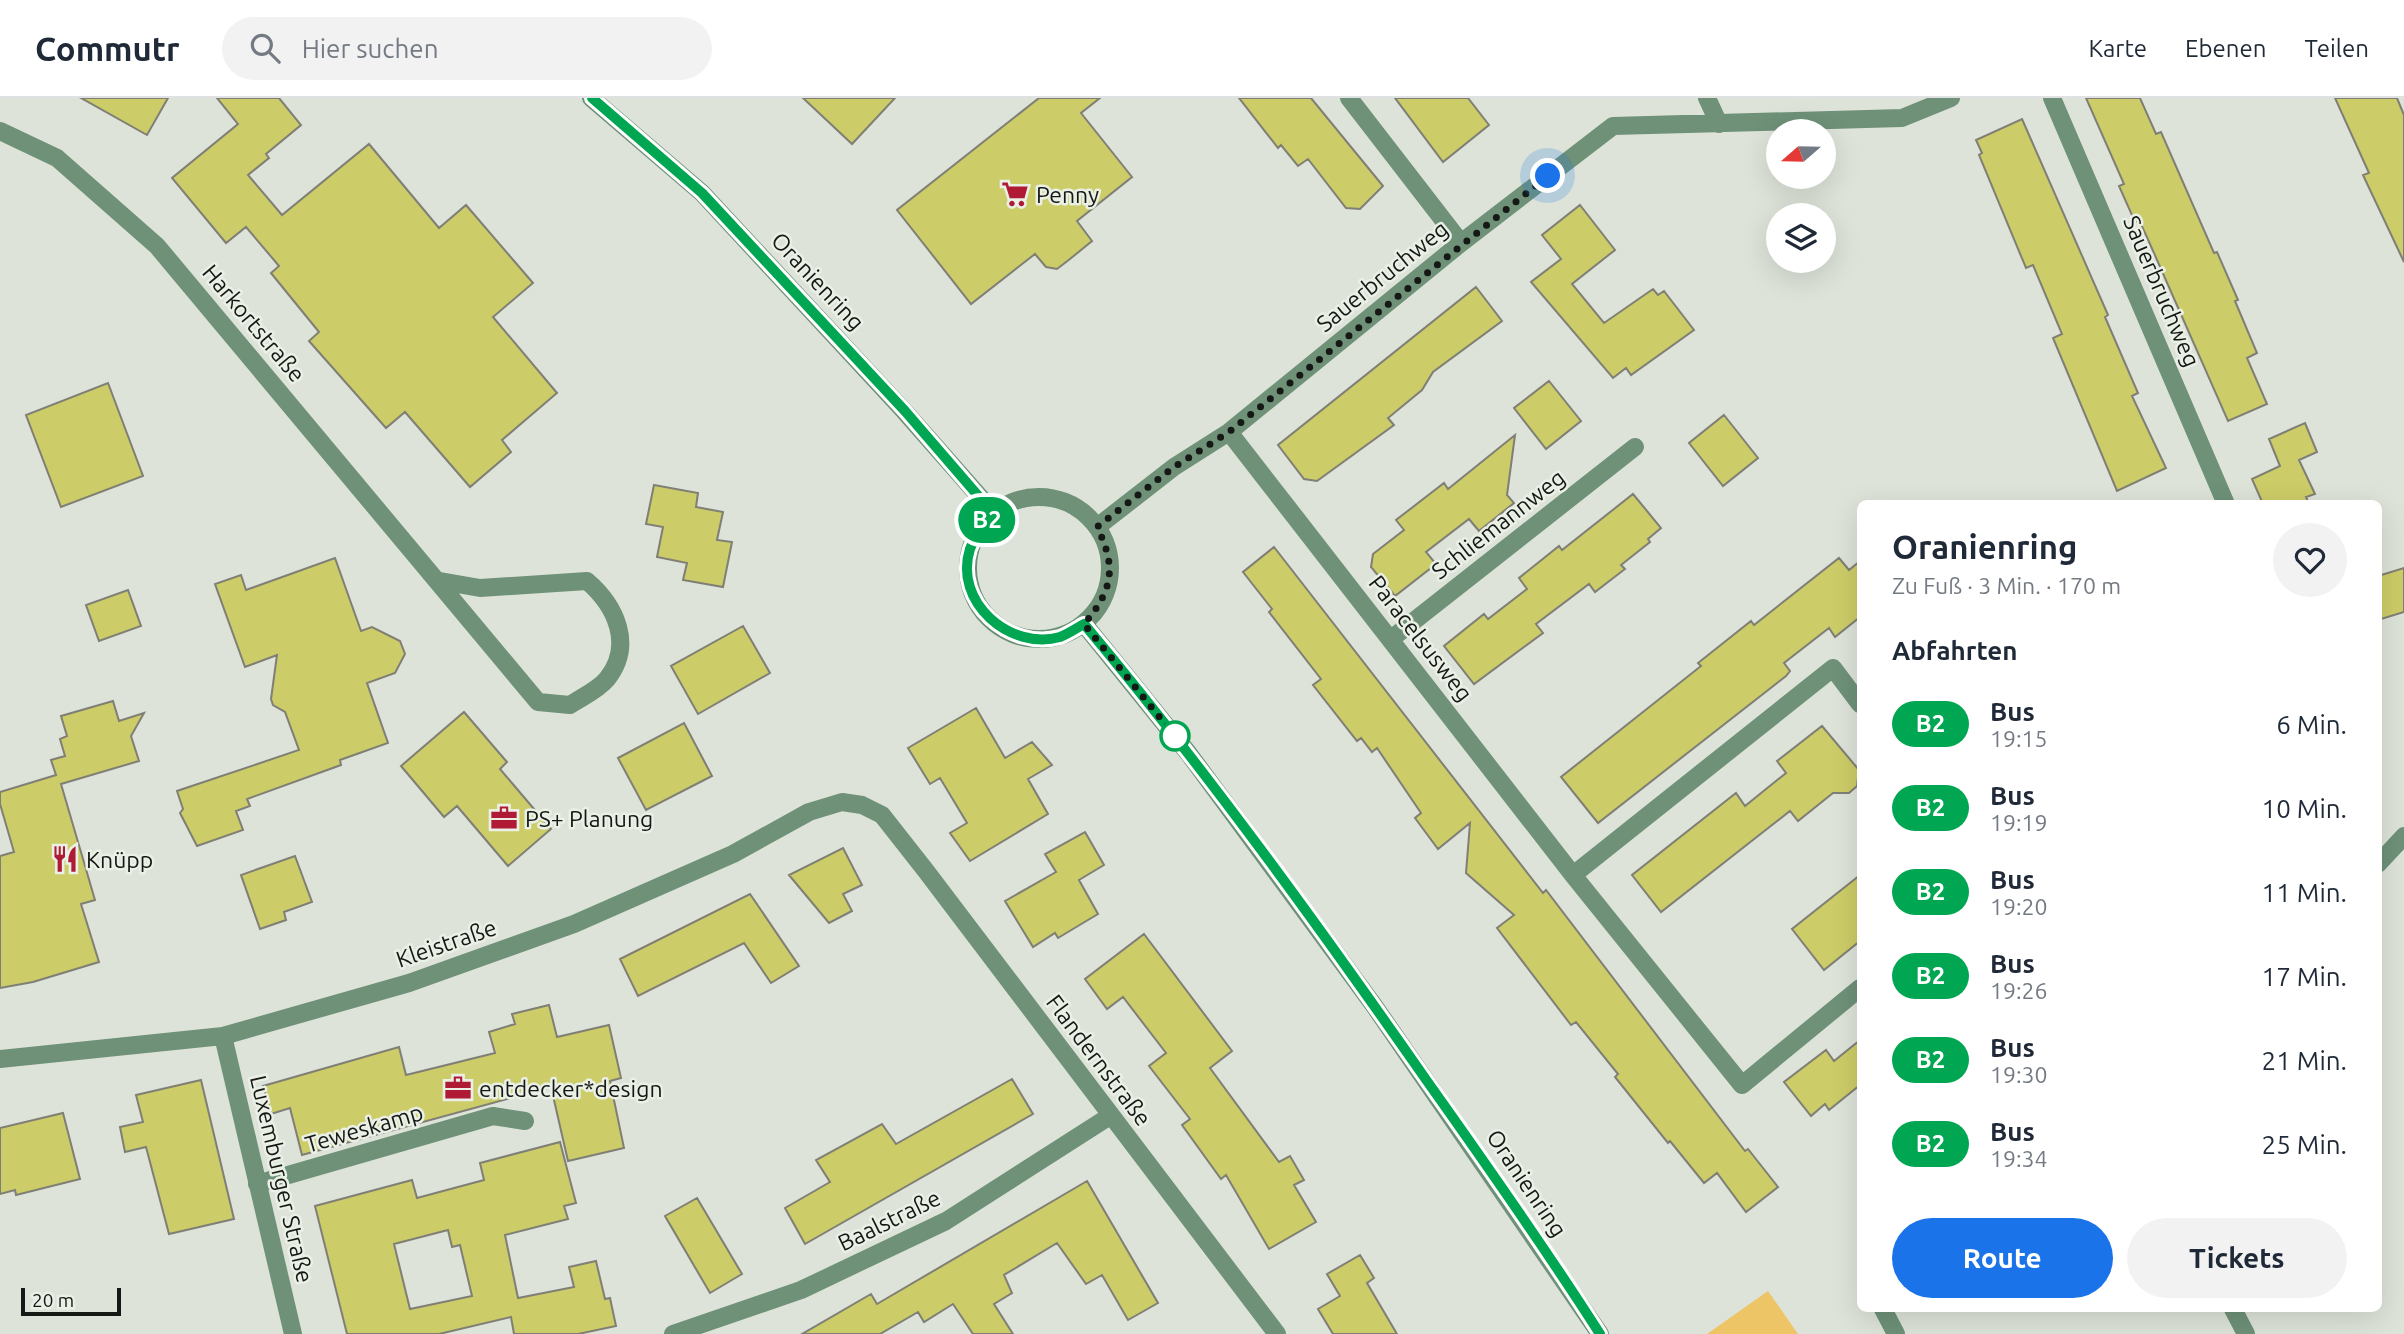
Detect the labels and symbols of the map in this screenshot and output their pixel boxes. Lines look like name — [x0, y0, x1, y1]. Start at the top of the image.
north arrow — [1766, 119, 1836, 189]
your location — [1530, 158, 1565, 193]
supermarket icon: Penny — [1000, 179, 1030, 209]
place label: Penny — [1036, 182, 1099, 207]
street label: Sauerbruchweg — [2119, 212, 2205, 370]
street label: Sauerbruchweg — [1311, 216, 1453, 336]
street label: Oranienring — [767, 227, 869, 335]
street label: Harkortstraße — [198, 259, 310, 387]
street label: Schliemannweg — [1427, 464, 1569, 584]
line badge: B2 — [956, 497, 1018, 543]
street label: Paracelsusweg — [1364, 570, 1478, 706]
unlabelled marker — [1160, 721, 1190, 751]
office icon: PS+ Planung — [489, 803, 519, 833]
place label: PS+ Planung — [525, 806, 653, 831]
restaurant icon: Knüpp — [50, 844, 80, 874]
place label: Knüpp — [86, 847, 153, 872]
street label: Kleistraße — [393, 914, 499, 972]
street label: Flandernstraße — [1042, 990, 1156, 1130]
street label: Luxemburger Straße — [246, 1073, 318, 1285]
office icon: entdecker*design — [443, 1073, 473, 1103]
place label: entdecker*design — [479, 1076, 663, 1101]
street label: Teweskamp — [302, 1099, 426, 1157]
street label: Oranienring — [1482, 1125, 1572, 1241]
street label: Baalstraße — [834, 1185, 944, 1255]
scale bar — [21, 1285, 121, 1317]

